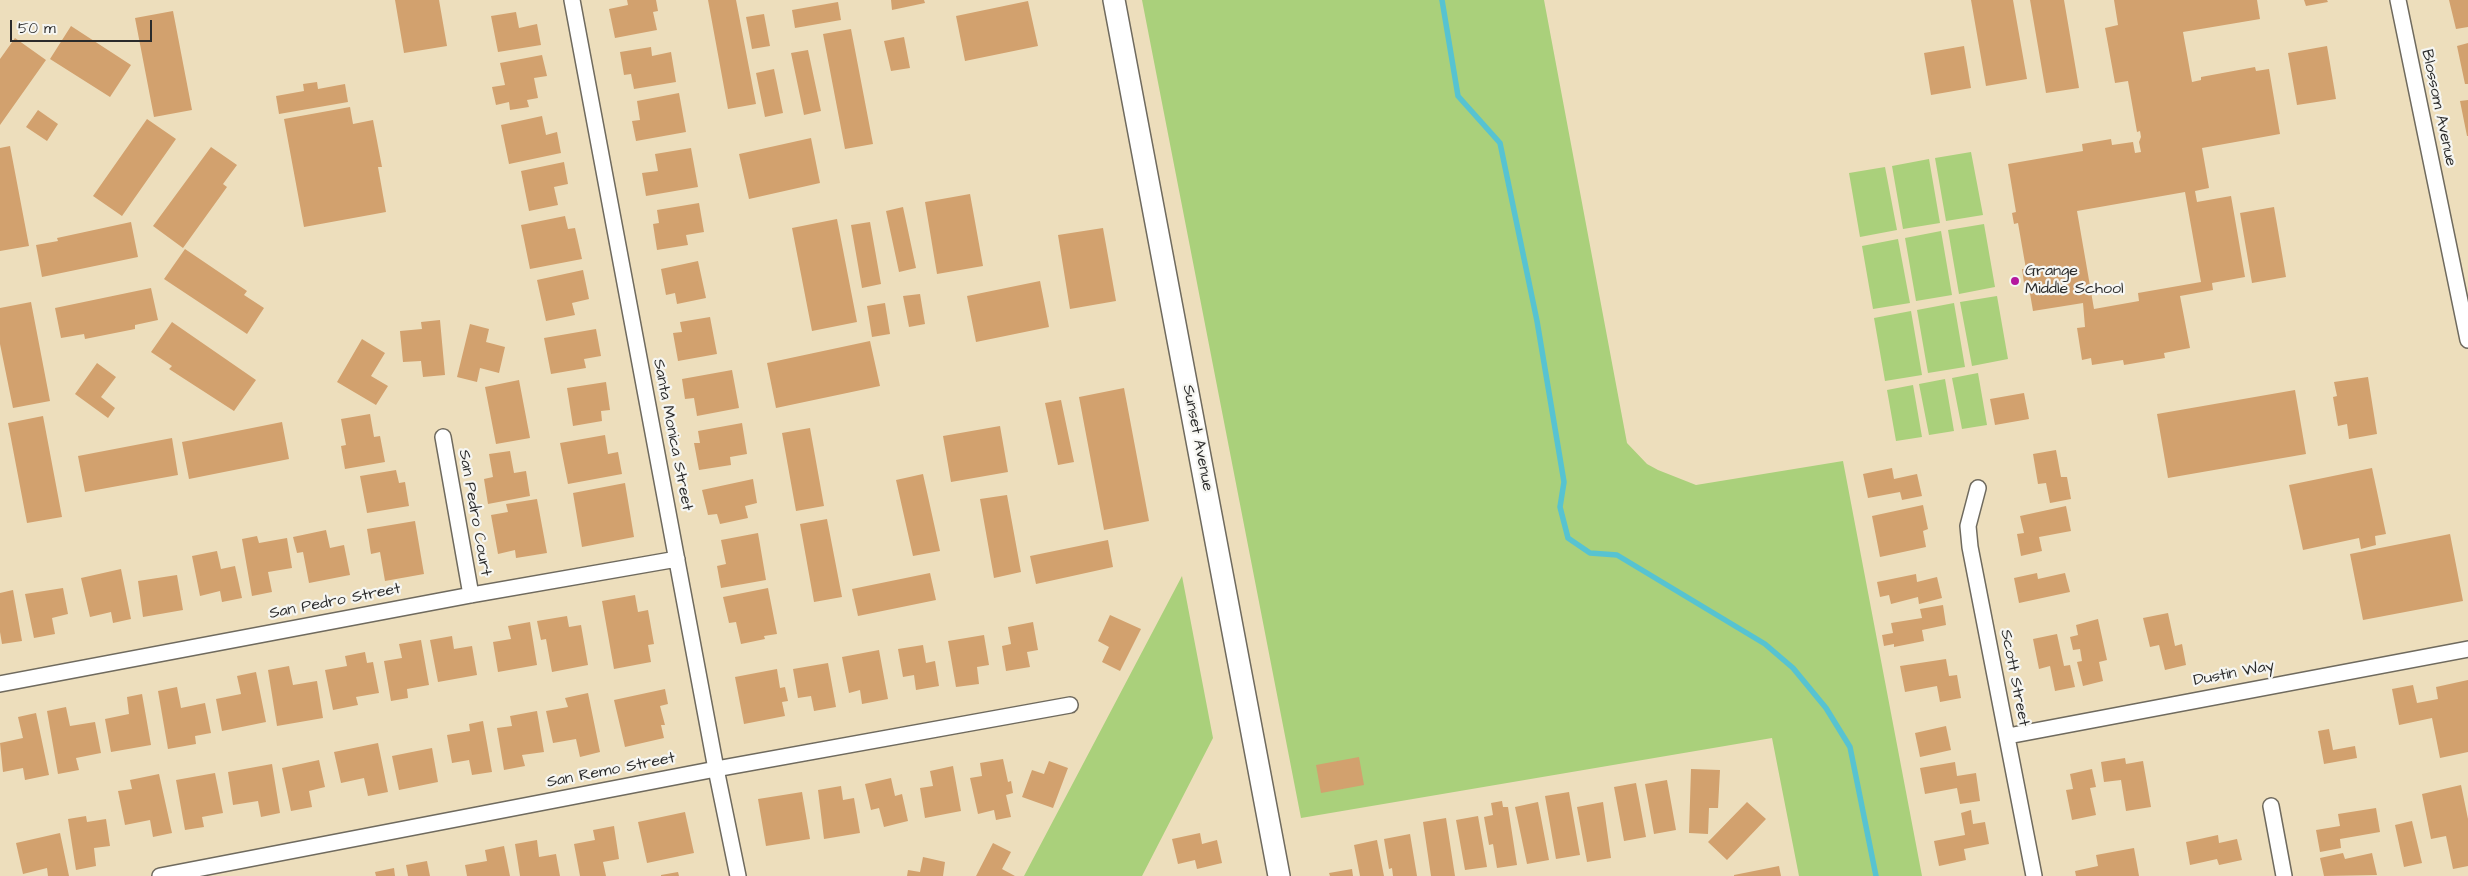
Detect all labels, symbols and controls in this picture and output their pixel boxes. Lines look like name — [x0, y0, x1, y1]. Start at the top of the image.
scale bar — [12, 10, 155, 42]
text: 50 m — [18, 18, 56, 39]
street label: Blossom Avenue — [2416, 48, 2460, 168]
place label: Grange Middle School — [2025, 262, 2123, 300]
marker: Grange Middle School — [2009, 275, 2021, 287]
street label: Santa Monica Street — [648, 358, 696, 512]
street label: Sunset Avenue — [1177, 383, 1217, 493]
street label: San Pedro Court — [453, 448, 495, 578]
street label: San Pedro Street — [268, 580, 402, 624]
street label: Scott Street — [1995, 628, 2033, 728]
street label: Dustin Way — [2192, 657, 2276, 691]
street label: San Remo Street — [545, 749, 677, 793]

